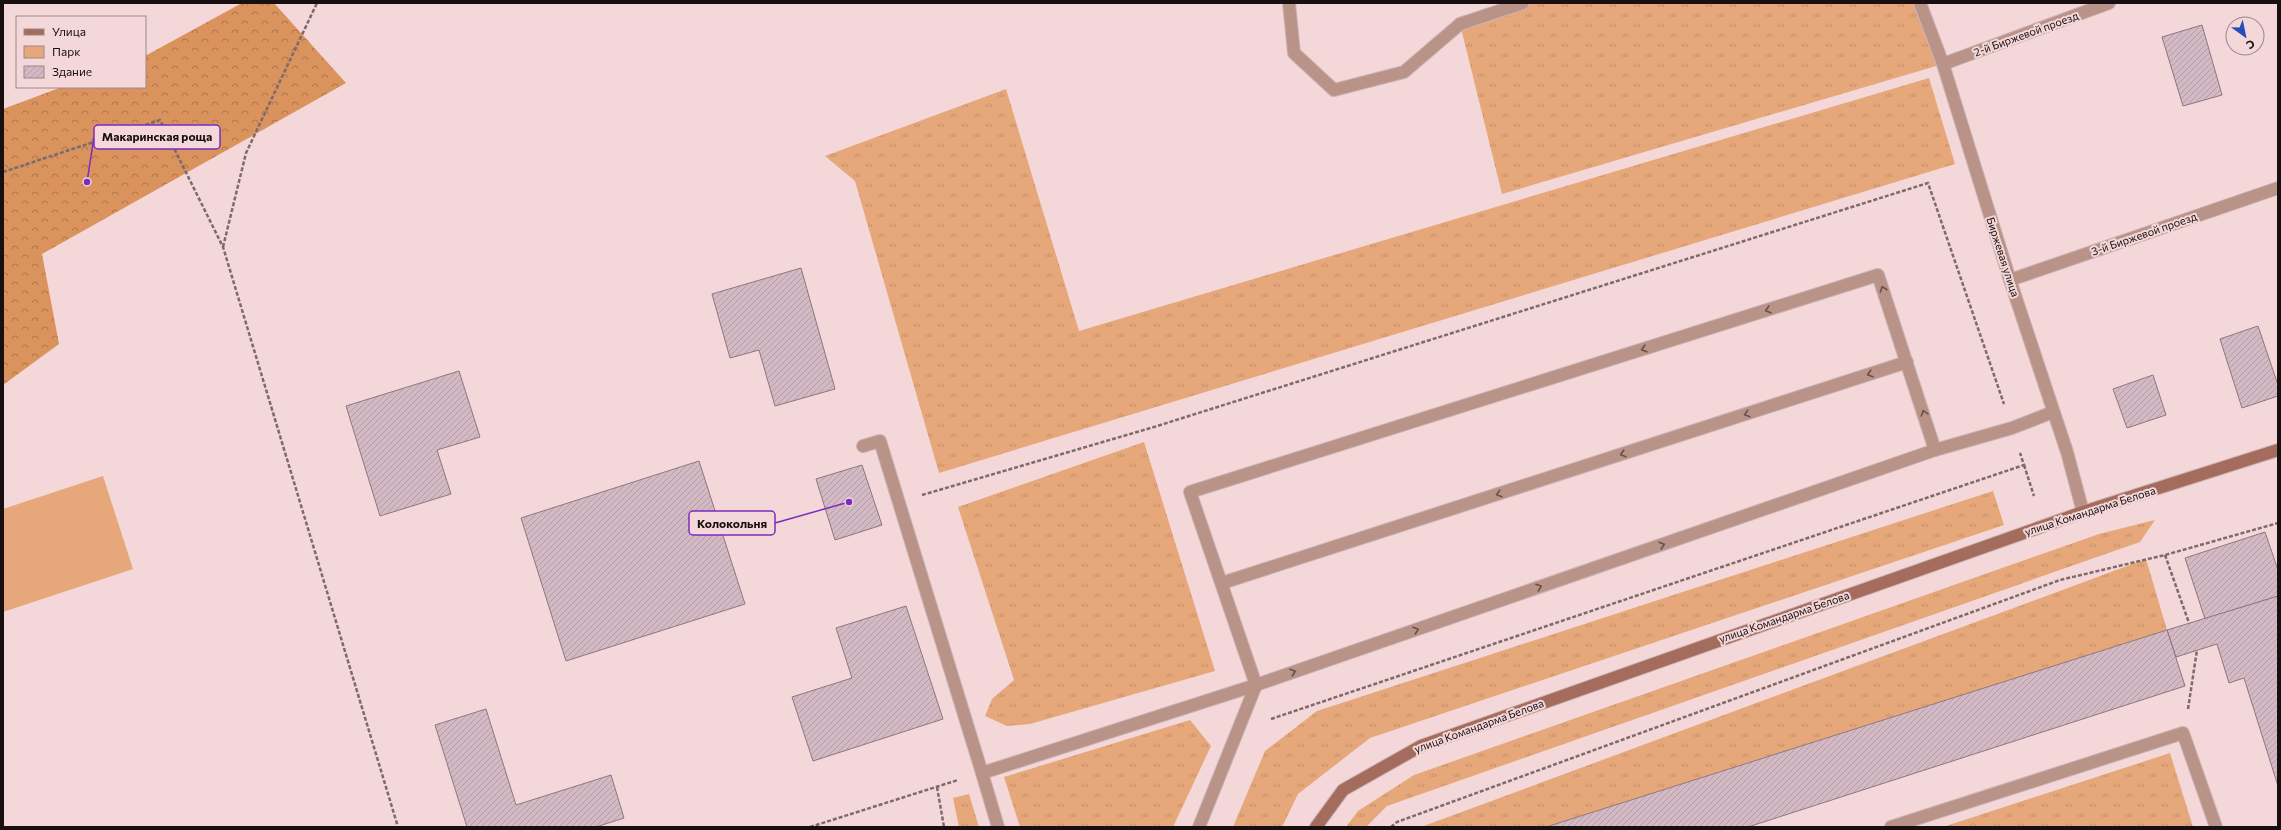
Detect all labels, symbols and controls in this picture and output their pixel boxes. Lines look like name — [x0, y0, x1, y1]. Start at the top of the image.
street label: 2-й Биржевой проезд — [1972, 8, 2080, 59]
legend — [16, 16, 146, 88]
north arrow — [2225, 16, 2265, 56]
text: Улица — [52, 24, 86, 38]
text: С — [2244, 37, 2257, 53]
text: Парк — [52, 44, 81, 58]
text: Здание — [52, 64, 92, 78]
callout: Макаринская роща — [94, 125, 220, 149]
text: Макаринская роща — [102, 129, 212, 143]
street label: 3-й Биржевой проезд — [2089, 209, 2199, 258]
street label: Биржевая улица — [1984, 215, 2023, 298]
one-way arrow — [1879, 286, 1888, 293]
one-way arrow — [1765, 305, 1772, 314]
one-way arrow — [1641, 344, 1648, 353]
one-way arrow — [1867, 369, 1874, 377]
one-way arrow — [1743, 409, 1750, 417]
one-way arrow — [1920, 410, 1928, 417]
one-way arrow — [1619, 449, 1626, 457]
street label: улица Командарма Белова — [2023, 483, 2157, 538]
one-way arrow — [1496, 489, 1503, 497]
callout: Колокольня — [689, 511, 775, 535]
text: Колокольня — [697, 516, 767, 530]
one-way arrow — [1658, 541, 1665, 550]
one-way arrow — [1535, 584, 1542, 592]
street label: улица Командарма Белова — [1717, 588, 1851, 645]
one-way arrow — [1412, 626, 1419, 634]
one-way arrow — [1289, 669, 1296, 677]
street label: улица Командарма Белова — [1412, 696, 1545, 755]

